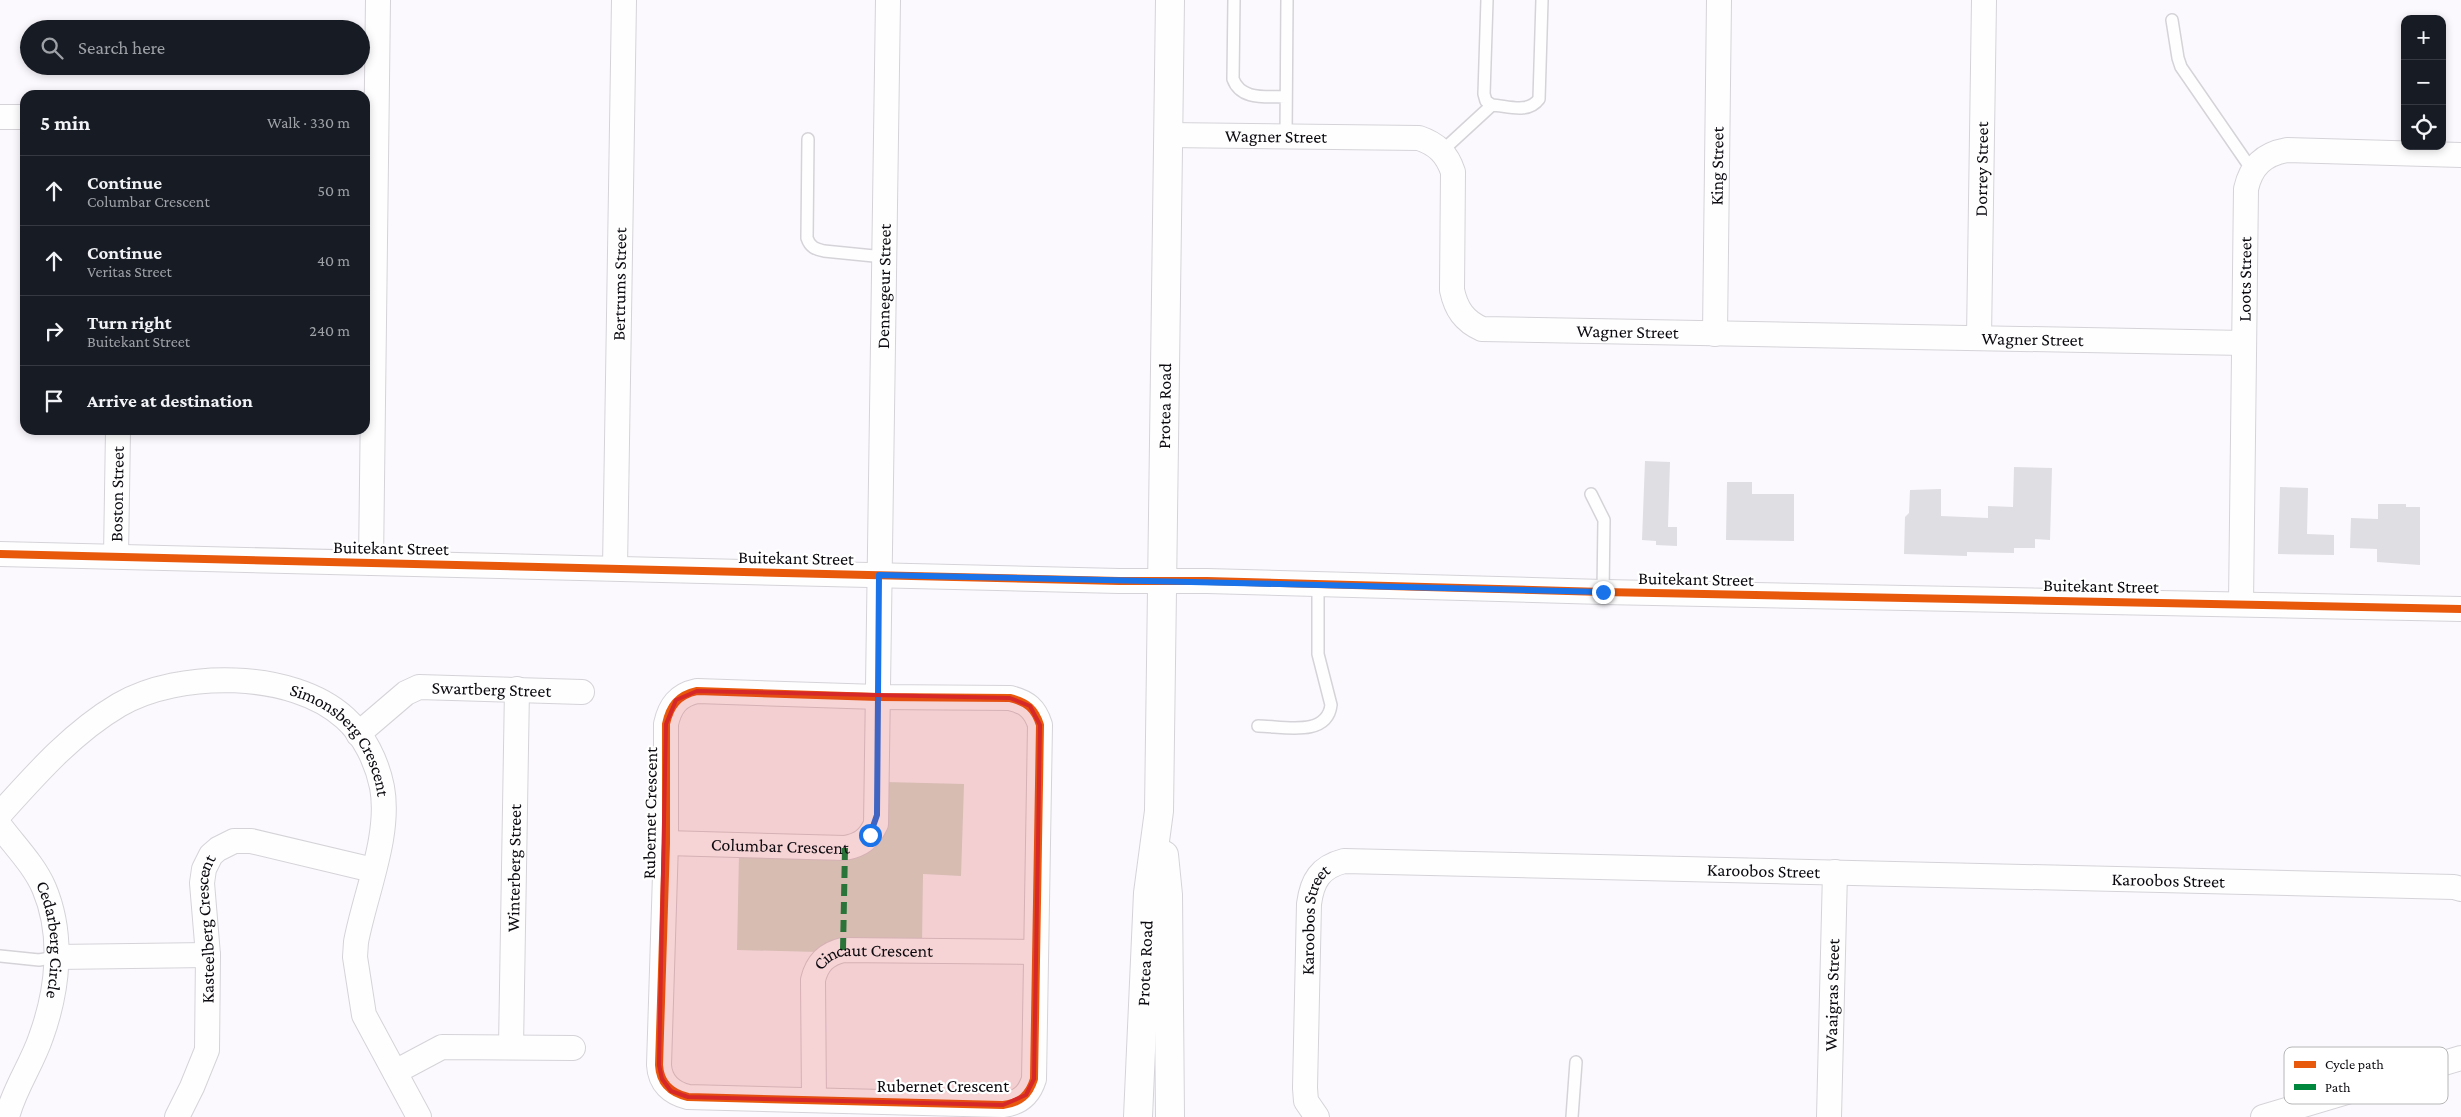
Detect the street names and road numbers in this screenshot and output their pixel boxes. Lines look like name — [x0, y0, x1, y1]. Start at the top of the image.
street label: Dorrey Street — [1971, 120, 1992, 217]
street label: King Street — [1707, 125, 1727, 206]
street label: Wagner Street — [1225, 126, 1328, 147]
street label: Dennegeur Street — [873, 222, 895, 349]
street label: Bertrums Street — [609, 226, 630, 341]
street label: Loots Street — [2234, 235, 2255, 322]
street label: Wagner Street — [1576, 321, 1680, 343]
street label: Wagner Street — [1981, 328, 2085, 350]
street label: Protea Road — [1154, 362, 1175, 449]
street label: Boston Street — [106, 445, 128, 542]
street label: Buitekant Street — [333, 537, 450, 559]
street label: Buitekant Street — [738, 547, 855, 569]
street label: Buitekant Street — [1638, 568, 1755, 590]
street label: Buitekant Street — [2043, 575, 2160, 597]
street label: Swartberg Street — [431, 677, 553, 701]
street label: Simonsberg Crescent — [288, 679, 393, 799]
street label: Rubernet Crescent — [639, 746, 661, 879]
street label: Winterberg Street — [503, 803, 525, 932]
street label: Columbar Crescent — [711, 834, 852, 858]
street label: Kasteelberg Crescent — [192, 850, 220, 1004]
street label: Karoobos Street — [1297, 859, 1334, 975]
street label: Karoobos Street — [1707, 860, 1821, 882]
street label: Karoobos Street — [2112, 869, 2226, 892]
street label: Cedarberg Circle — [32, 878, 67, 1000]
street label: Protea Road — [1133, 919, 1157, 1007]
street label: Waaigras Street — [1821, 937, 1843, 1052]
street label: Cincaut Crescent — [809, 940, 934, 974]
street label: Rubernet Crescent — [877, 1076, 1010, 1096]

